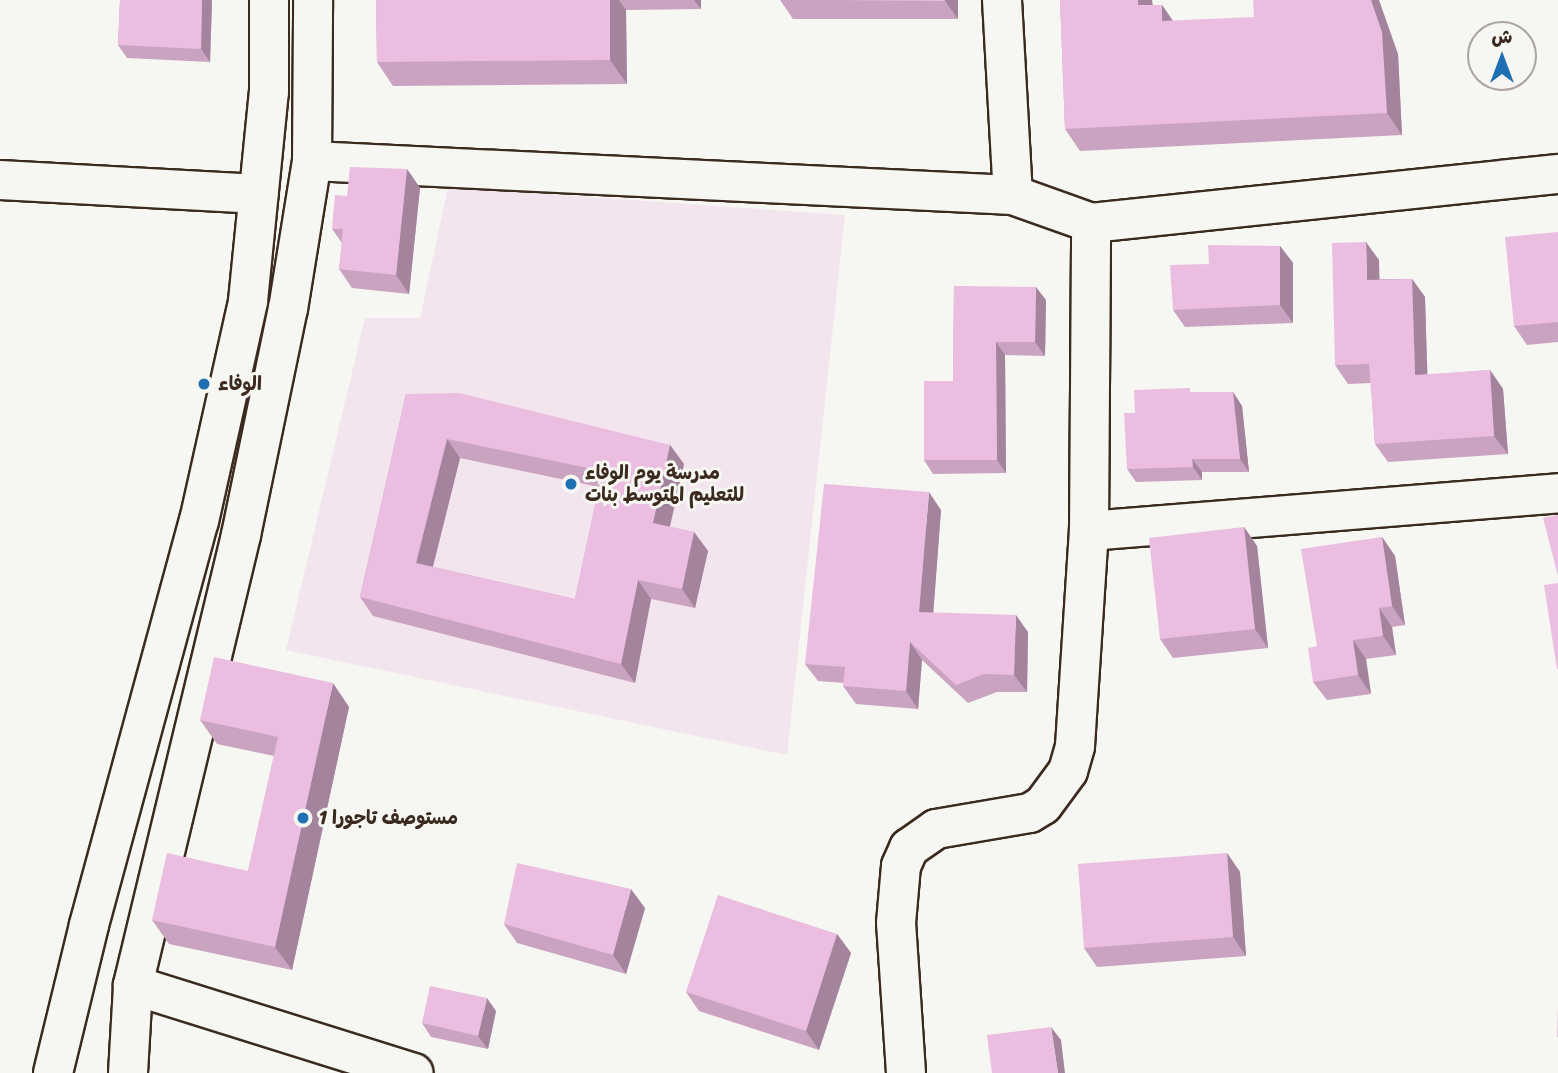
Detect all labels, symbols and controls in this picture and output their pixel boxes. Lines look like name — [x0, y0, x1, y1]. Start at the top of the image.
text: ش — [1492, 20, 1512, 53]
north arrow — [1467, 21, 1537, 91]
place label: الوفاء — [218, 373, 262, 395]
marker: الوفاء — [196, 376, 212, 392]
place label: مدرسة يوم الوفاء للتعليم المتوسط بنات — [585, 462, 744, 506]
marker: مدرسة يوم الوفاء للتعليم المتوسط بنات — [563, 476, 579, 492]
place label: مستوصف تاجورا 1 — [319, 807, 458, 829]
marker: مستوصف تاجورا 1 — [293, 808, 313, 828]

